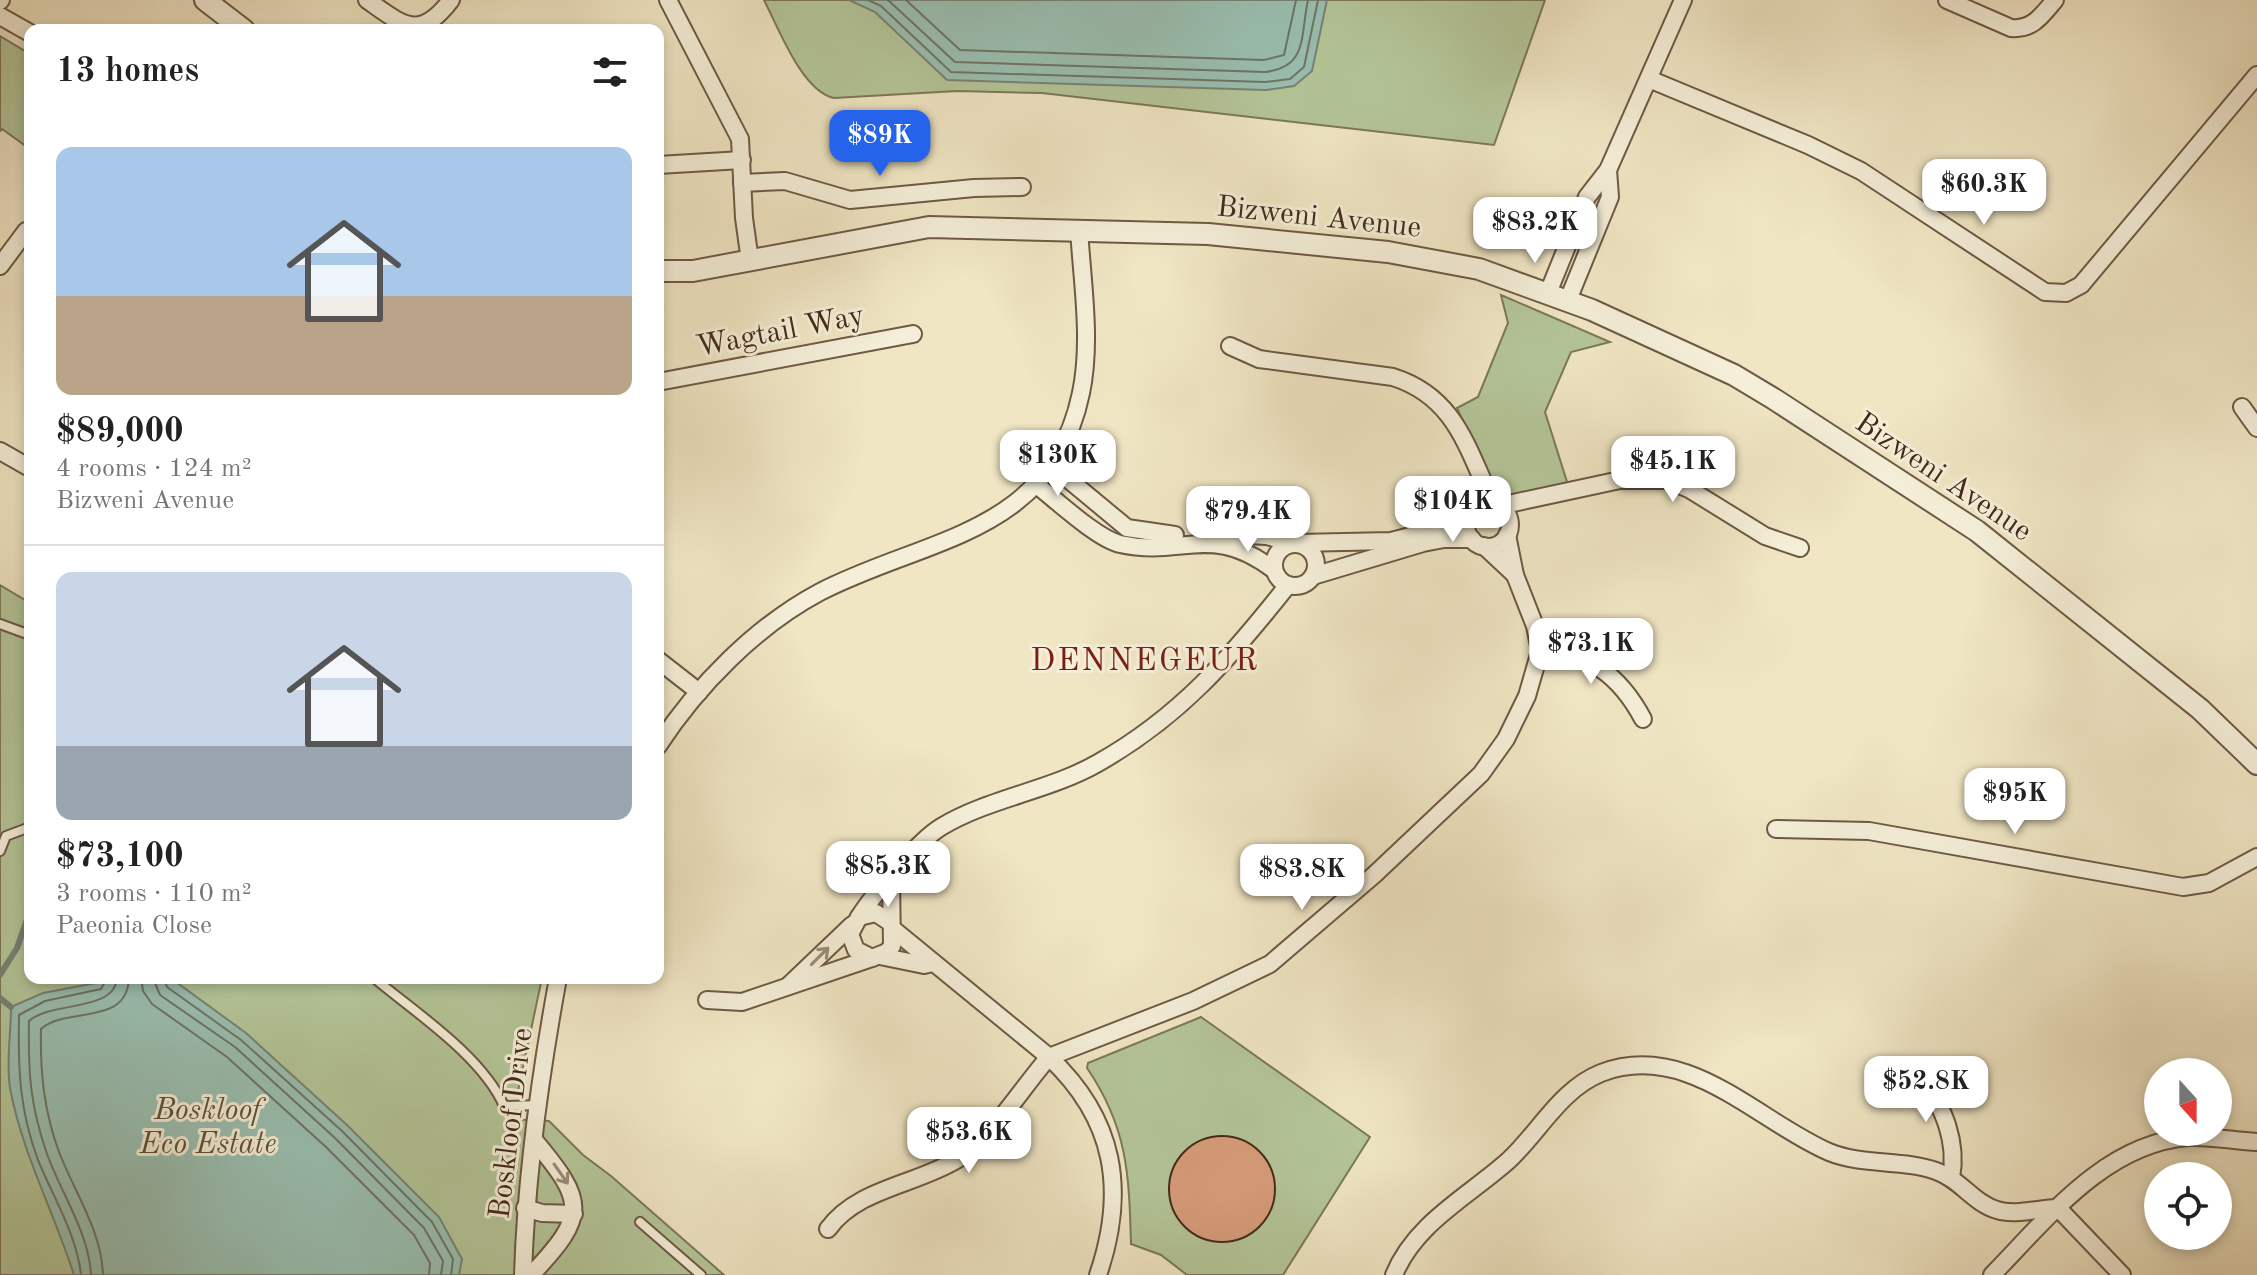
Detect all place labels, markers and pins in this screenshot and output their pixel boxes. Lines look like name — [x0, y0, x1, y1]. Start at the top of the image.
pin: $89K — [833, 110, 927, 178]
pin: $60.3K — [1919, 159, 2049, 227]
pin: $83.2K — [1470, 197, 1600, 265]
pin: $130K — [1002, 430, 1114, 498]
pin: $45.1K — [1608, 436, 1738, 504]
pin: $104K — [1397, 476, 1509, 544]
pin: $79.4K — [1183, 486, 1313, 554]
pin: $73.1K — [1526, 618, 1656, 686]
pin: $95K — [1968, 768, 2062, 836]
pin: $85.3K — [823, 841, 953, 909]
pin: $83.8K — [1237, 844, 1367, 912]
pin: $52.8K — [1861, 1056, 1991, 1124]
pin: $53.6K — [904, 1107, 1034, 1175]

